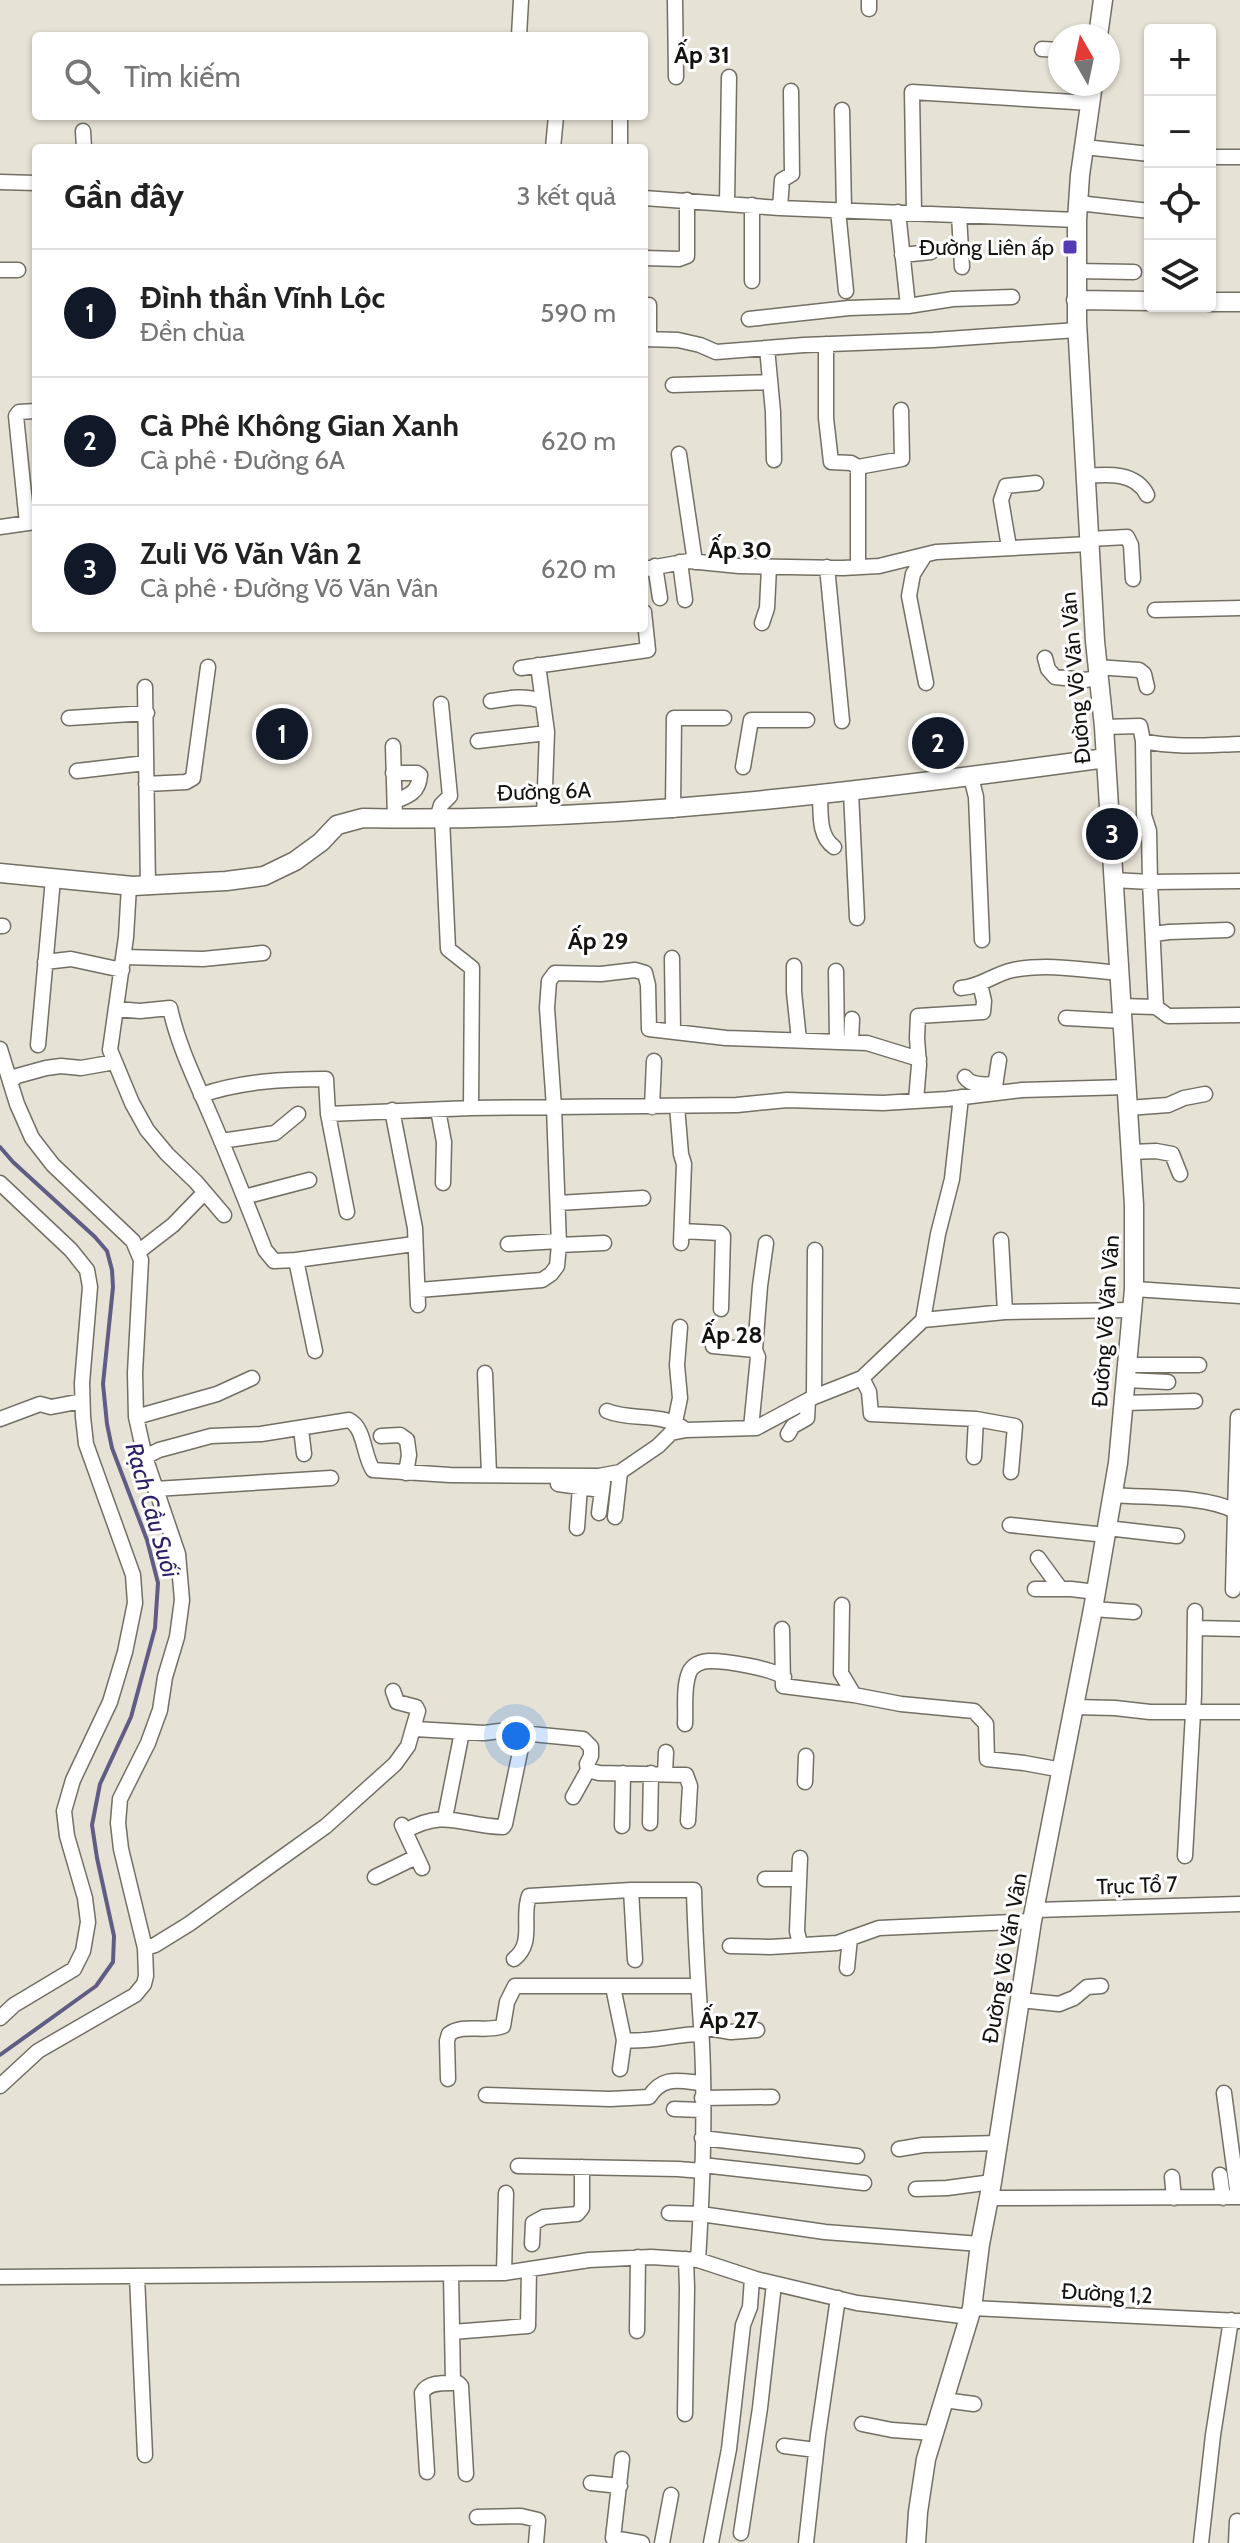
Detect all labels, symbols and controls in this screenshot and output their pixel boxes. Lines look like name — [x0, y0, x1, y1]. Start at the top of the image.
north arrow — [1048, 24, 1120, 96]
map controls — [1144, 24, 1216, 312]
button: + — [1144, 24, 1216, 96]
search box — [32, 32, 648, 120]
district label: Ấp 31 — [674, 39, 730, 69]
icon: search — [60, 54, 104, 98]
text: Tìm kiếm — [124, 58, 241, 95]
button: − — [1144, 96, 1216, 168]
button: locate — [1144, 168, 1216, 240]
text: Gần đây — [64, 175, 184, 217]
text: 3 kết quả — [516, 180, 616, 212]
place label: Đường Liên ấp — [919, 234, 1054, 261]
marker: Đường Liên ấp — [1061, 238, 1079, 256]
button: layers — [1144, 240, 1216, 312]
text: Đình thần Vĩnh Lộc — [140, 279, 385, 316]
text: 1 — [85, 297, 95, 329]
text: 590 m — [540, 297, 616, 329]
text: Đền chùa — [140, 316, 245, 348]
text: Cà Phê Không Gian Xanh — [140, 407, 459, 444]
text: 2 — [83, 425, 97, 457]
text: 620 m — [541, 425, 616, 457]
text: Cà phê · Đường 6A — [140, 444, 345, 476]
district label: Ấp 30 — [708, 534, 772, 564]
text: Zuli Võ Văn Vân 2 — [140, 535, 362, 572]
text: 3 — [83, 553, 97, 585]
text: 620 m — [541, 553, 616, 585]
text: Cà phê · Đường Võ Văn Vân — [140, 572, 438, 604]
street label: Đường Võ Văn Vân — [1055, 591, 1096, 765]
pin: 1 — [256, 704, 308, 764]
pin: 2 — [912, 713, 964, 773]
street label: Đường 6A — [497, 776, 592, 807]
pin: 3 — [1086, 804, 1138, 864]
district label: Ấp 29 — [568, 925, 628, 955]
street label: Đường Võ Văn Vân — [1086, 1234, 1125, 1408]
district label: Ấp 28 — [701, 1319, 763, 1349]
water label: Rạch Cầu Suối — [119, 1439, 186, 1581]
your location — [496, 1716, 536, 1756]
street label: Đường Võ Văn Vân — [976, 1871, 1033, 2046]
street label: Trục Tổ 7 — [1096, 1871, 1178, 1900]
district label: Ấp 27 — [699, 2004, 759, 2034]
street label: Đường 1,2 — [1061, 2278, 1153, 2309]

